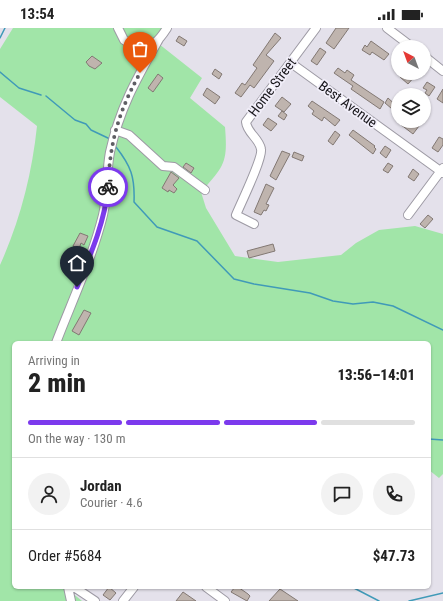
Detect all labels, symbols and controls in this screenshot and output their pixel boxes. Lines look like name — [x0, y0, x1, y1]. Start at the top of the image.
text: 13:54 — [20, 5, 54, 23]
pin — [123, 32, 157, 73]
icon: bag — [129, 38, 151, 60]
north arrow — [391, 40, 431, 80]
map controls — [391, 40, 431, 128]
street label: Home Street — [245, 55, 299, 119]
street label: Best Avenue — [316, 77, 381, 131]
button: layers — [391, 88, 431, 128]
courier — [88, 167, 128, 207]
icon: bike — [97, 176, 119, 198]
pin — [60, 246, 94, 287]
icon: home — [66, 252, 88, 274]
text: Arriving in — [28, 353, 80, 368]
text: 13:56–14:01 — [337, 366, 415, 384]
text: 2 min — [28, 368, 86, 398]
text: On the way · 130 m — [28, 431, 125, 446]
button: person — [28, 473, 70, 515]
button: chat — [321, 473, 363, 515]
button: phone — [373, 473, 415, 515]
text: Jordan — [80, 477, 122, 495]
text: Courier · 4.6 — [80, 495, 143, 510]
text: Order #5684 — [28, 547, 102, 565]
text: $47.73 — [373, 547, 415, 565]

